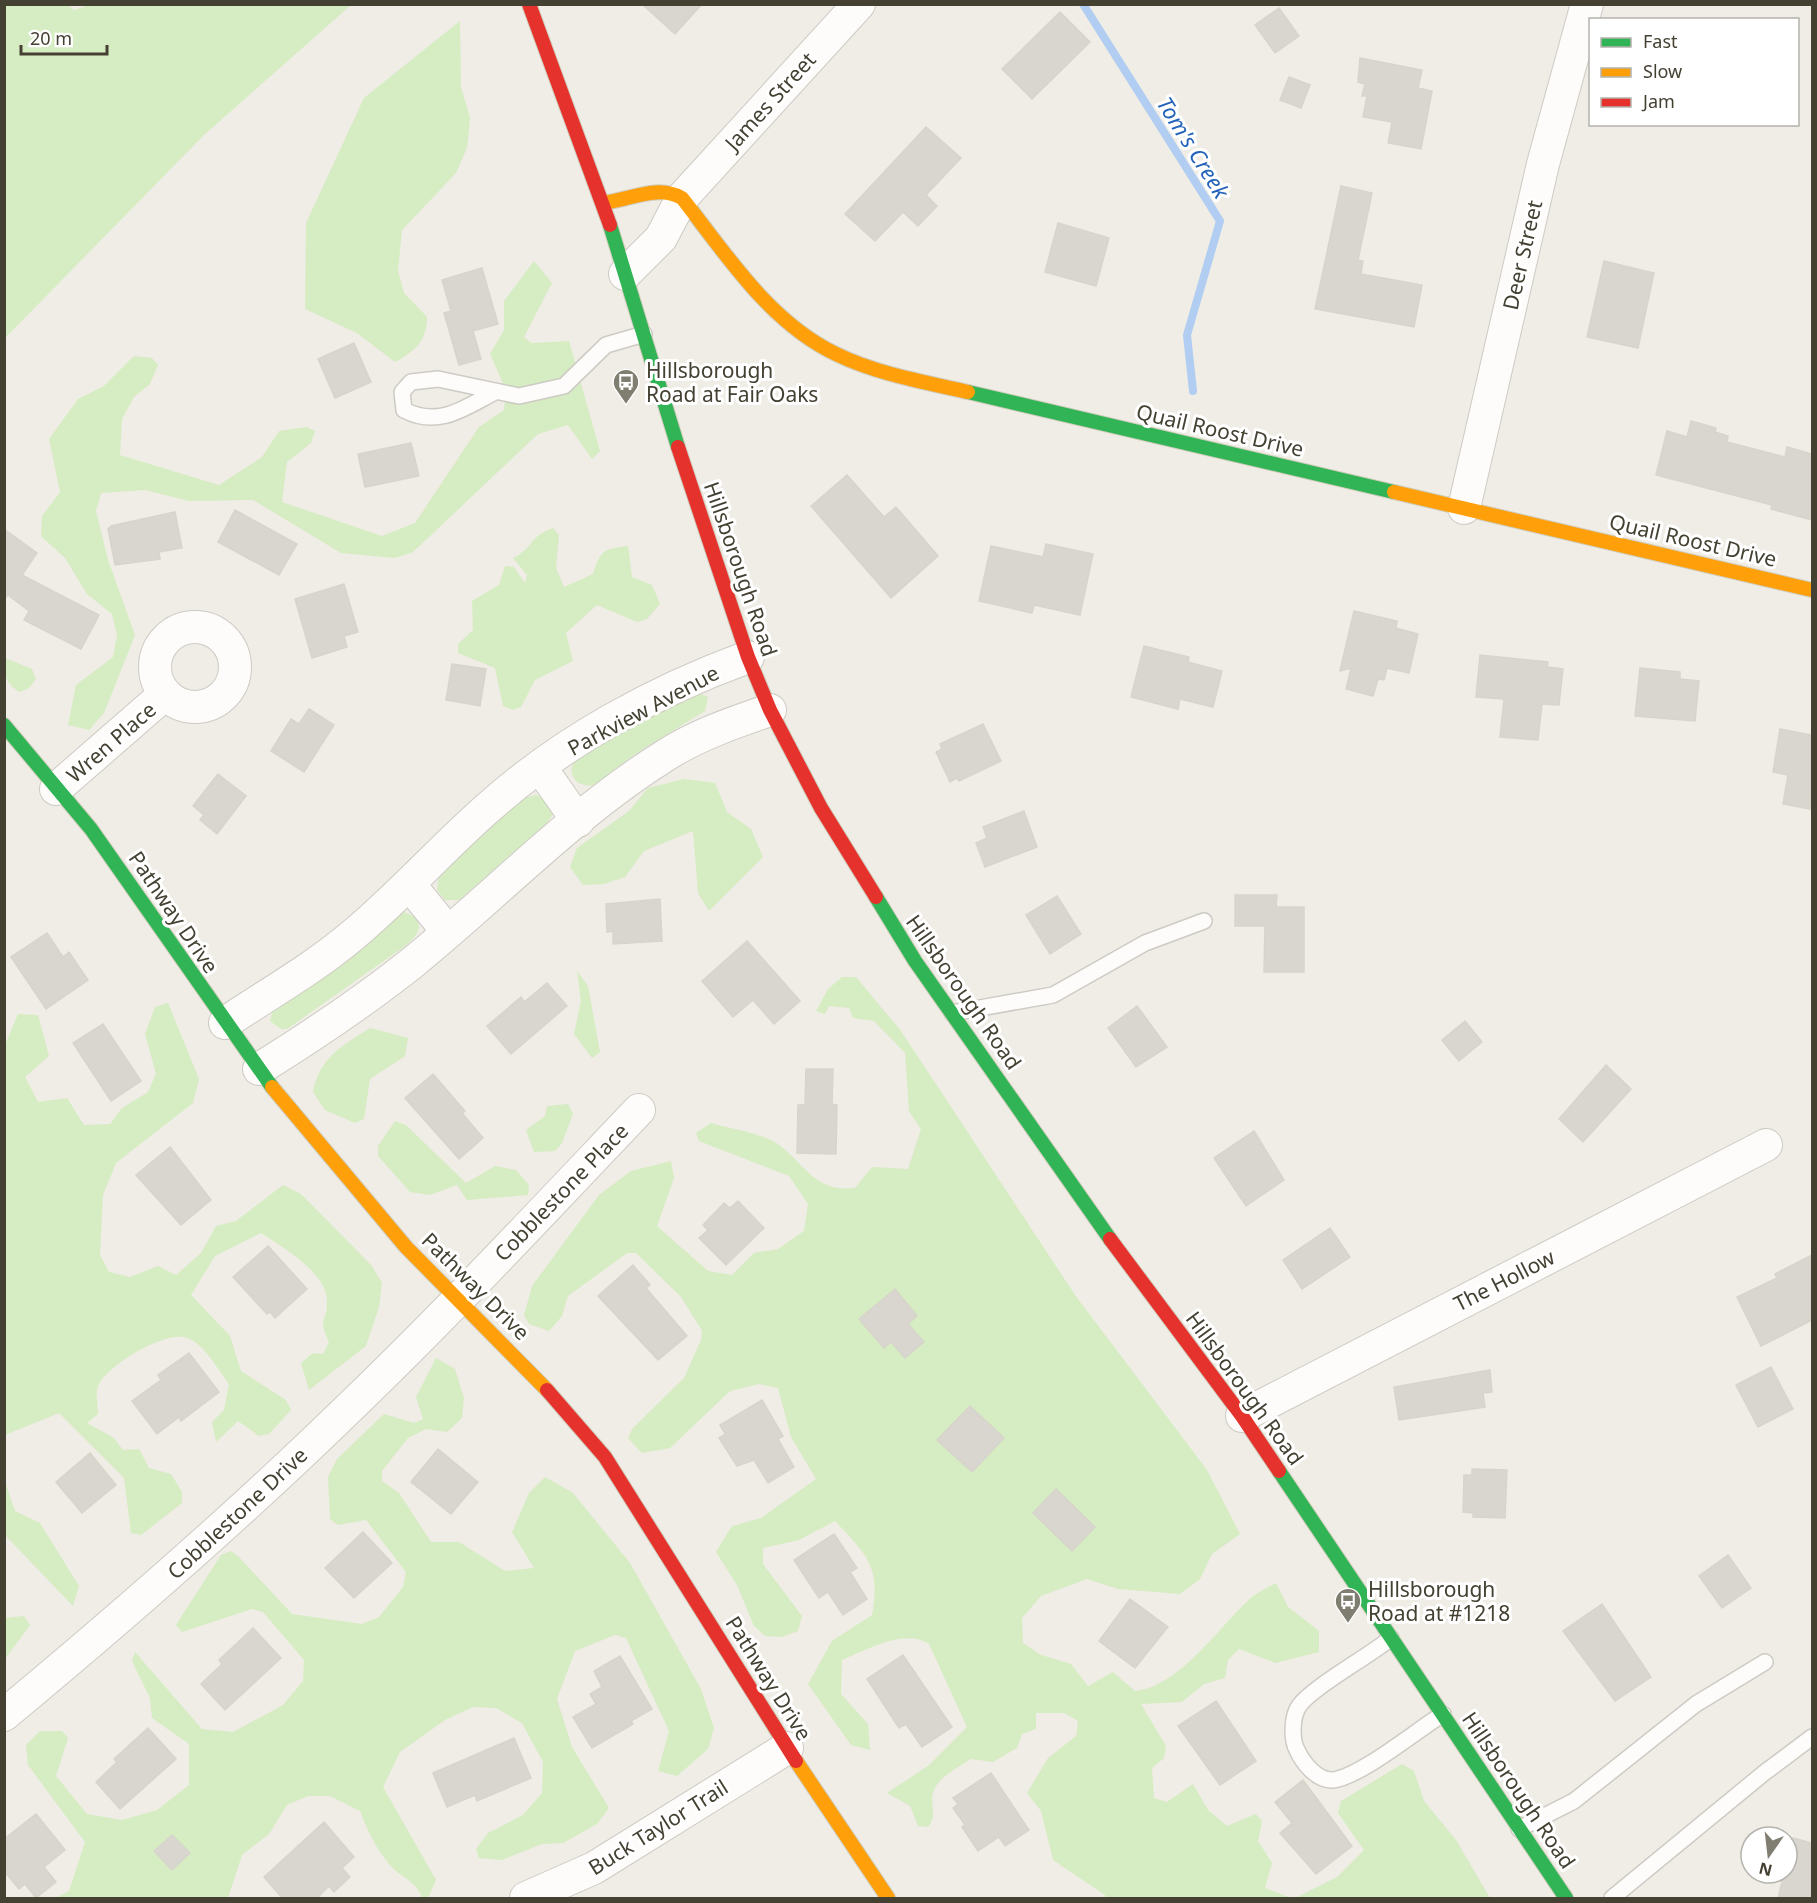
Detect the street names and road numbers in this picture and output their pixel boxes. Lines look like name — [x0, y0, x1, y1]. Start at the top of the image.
street label: James Street — [717, 46, 822, 158]
street label: Deer Street — [1496, 197, 1548, 313]
street label: Quail Roost Drive — [1134, 397, 1306, 463]
street label: Hillsborough Road — [698, 478, 784, 660]
street label: Quail Roost Drive — [1607, 507, 1779, 573]
street label: Parkview Avenue — [562, 658, 724, 762]
street label: Wren Place — [60, 695, 162, 789]
street label: Pathway Drive — [123, 846, 225, 978]
street label: Hillsborough Road — [900, 909, 1028, 1075]
street label: Cobblestone Place — [488, 1117, 634, 1267]
street label: Pathway Drive — [416, 1226, 536, 1346]
street label: The Hollow — [1449, 1242, 1560, 1317]
street label: Hillsborough Road — [1180, 1306, 1310, 1470]
street label: Cobblestone Drive — [161, 1441, 313, 1585]
street label: Pathway Drive — [720, 1611, 818, 1745]
street label: Hillsborough Road — [1456, 1706, 1582, 1874]
street label: Buck Taylor Trail — [583, 1773, 733, 1881]

